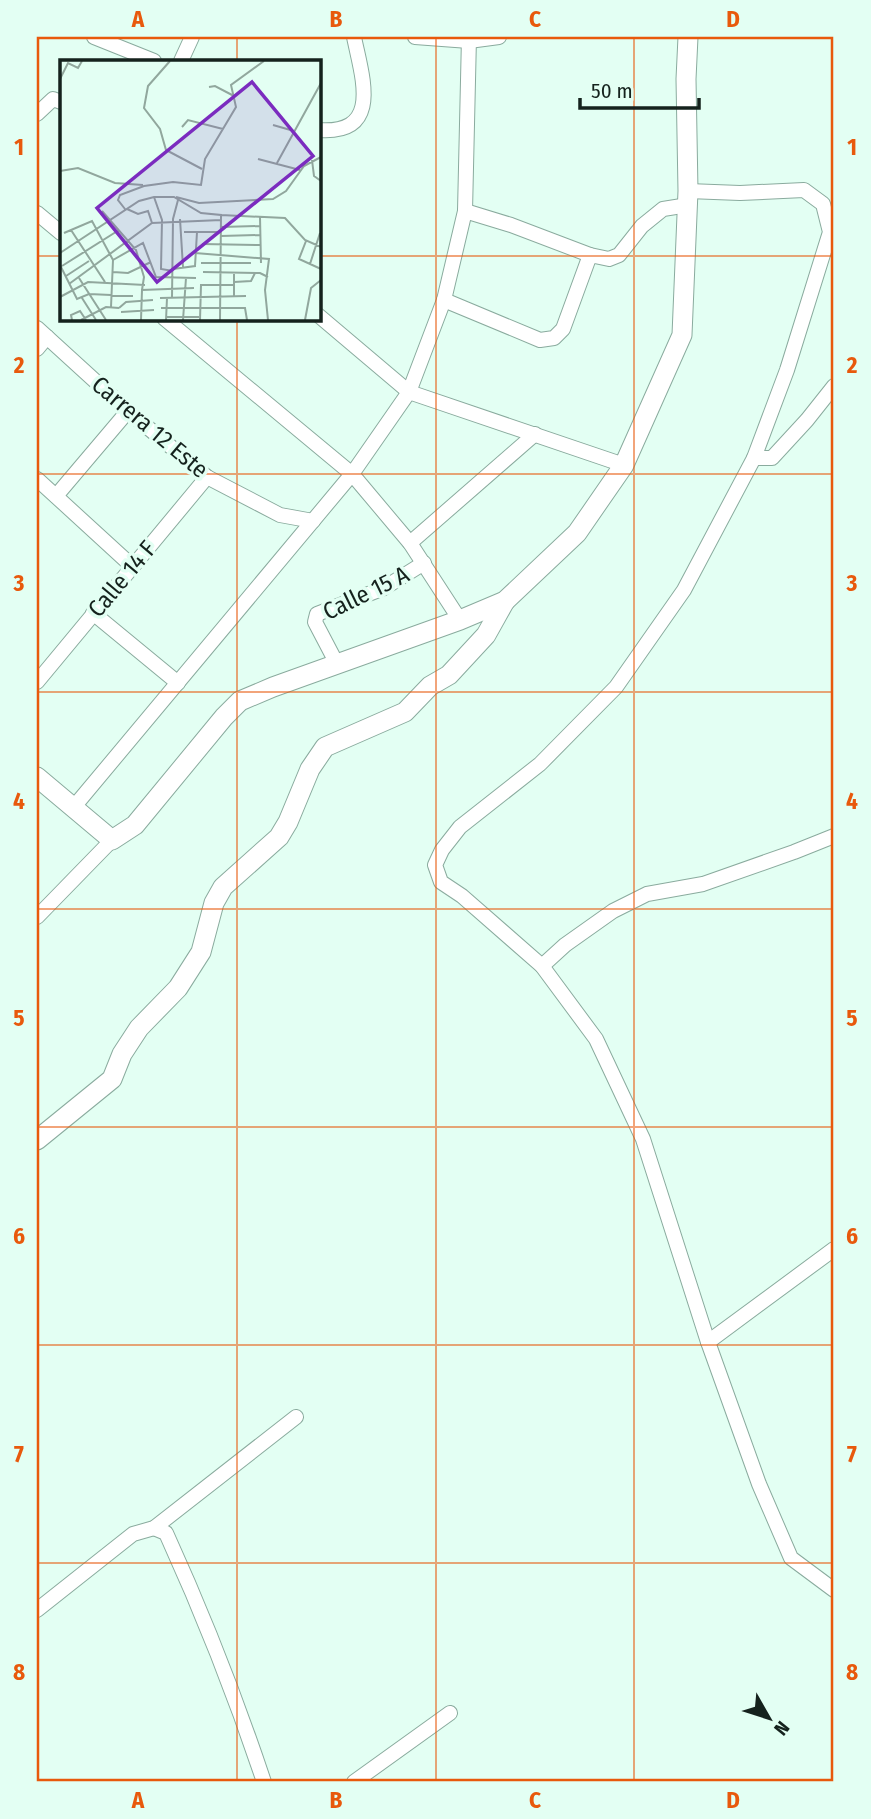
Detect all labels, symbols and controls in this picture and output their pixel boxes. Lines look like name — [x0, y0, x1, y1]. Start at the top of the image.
text: A — [131, 5, 145, 33]
text: B — [330, 5, 343, 33]
text: C — [529, 5, 541, 33]
text: D — [726, 5, 740, 33]
inset map — [60, 60, 320, 320]
scale bar — [580, 66, 700, 110]
text: 50 m — [591, 78, 633, 104]
text: 1 — [14, 133, 24, 161]
text: 1 — [847, 133, 857, 161]
text: 2 — [13, 351, 25, 379]
text: 2 — [846, 351, 858, 379]
street label: Carrera 12 Este — [86, 370, 214, 484]
street label: Calle 14 F — [82, 535, 162, 623]
street label: Calle 15 A — [318, 560, 414, 626]
text: 3 — [13, 569, 25, 597]
text: 3 — [846, 569, 858, 597]
text: 4 — [13, 787, 25, 815]
text: 4 — [846, 787, 858, 815]
text: 5 — [13, 1004, 25, 1032]
text: 5 — [846, 1004, 858, 1032]
text: 6 — [13, 1222, 25, 1250]
text: 6 — [846, 1222, 858, 1250]
text: 7 — [14, 1440, 24, 1468]
text: 7 — [847, 1440, 857, 1468]
text: 8 — [13, 1658, 25, 1686]
text: 8 — [846, 1658, 858, 1686]
north arrow — [734, 1682, 804, 1752]
text: N — [769, 1717, 794, 1740]
text: A — [131, 1786, 145, 1814]
text: B — [330, 1786, 343, 1814]
text: C — [529, 1786, 541, 1814]
text: D — [726, 1786, 740, 1814]

